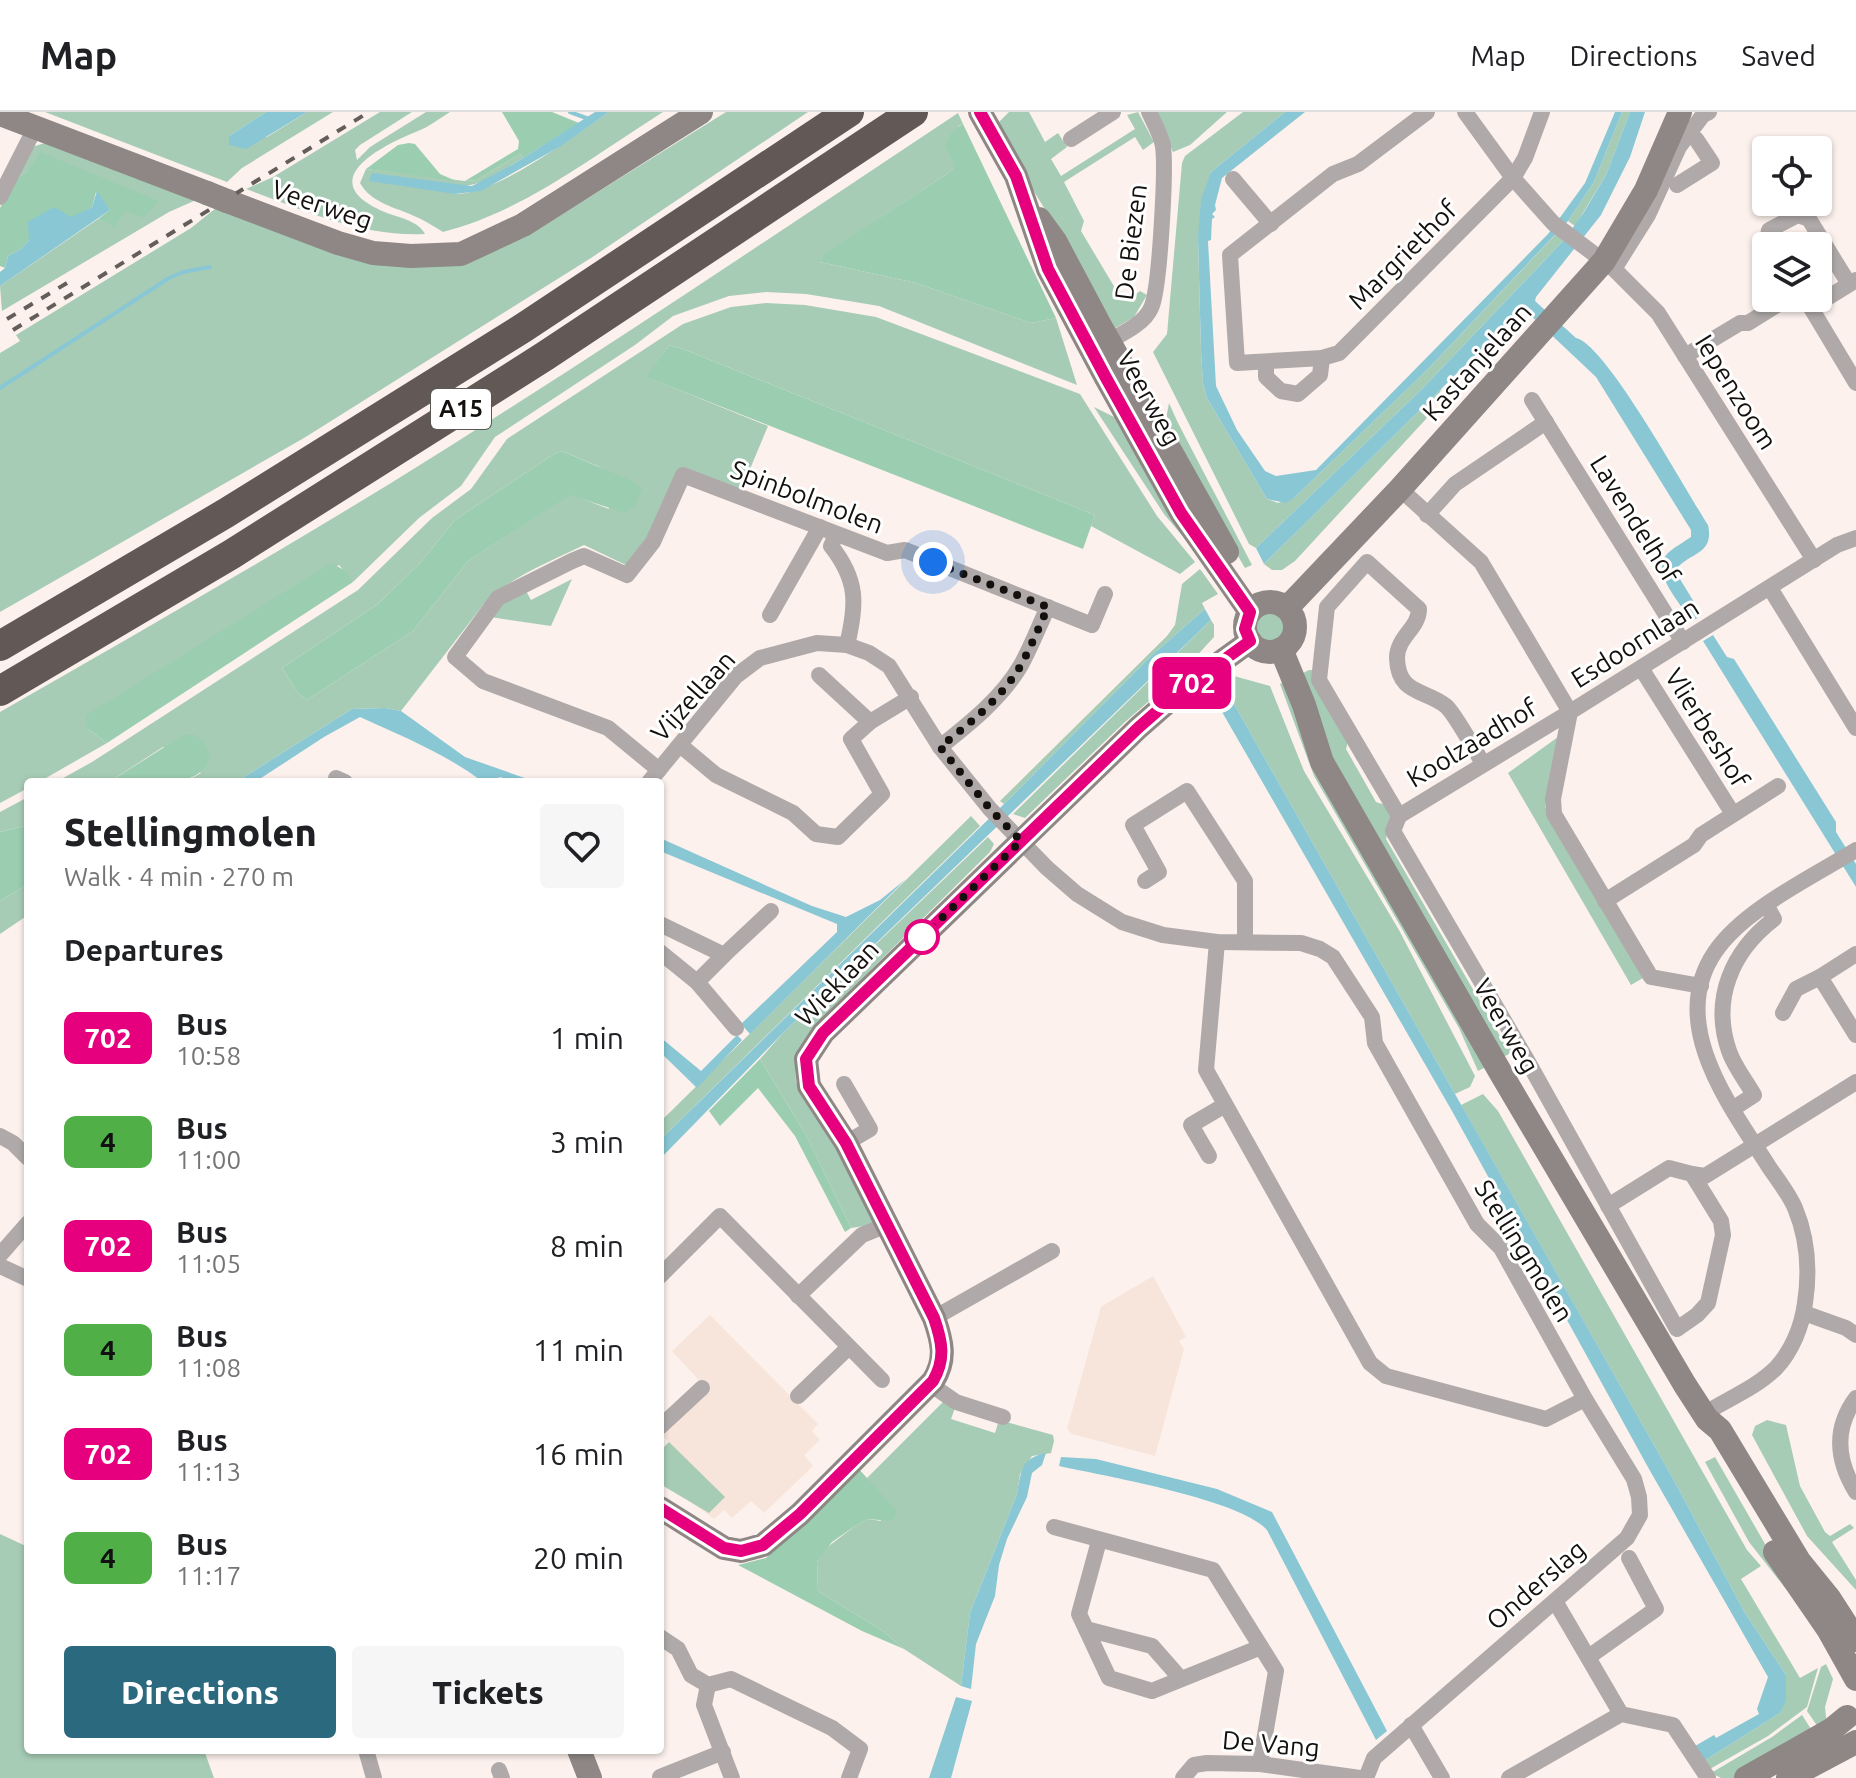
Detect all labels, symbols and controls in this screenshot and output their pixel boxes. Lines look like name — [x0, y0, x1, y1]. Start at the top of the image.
text: Map — [40, 34, 117, 76]
text: Map — [1470, 40, 1526, 71]
text: Directions — [1570, 40, 1697, 71]
text: Saved — [1741, 40, 1816, 71]
map controls — [1752, 136, 1832, 312]
button: locate — [1752, 136, 1832, 216]
street label: Veerweg — [268, 174, 376, 235]
street label: De Biezen — [1109, 182, 1152, 302]
street label: Margriethof — [1342, 194, 1464, 315]
button: layers — [1752, 232, 1832, 312]
street label: Kastanjelaan — [1416, 297, 1537, 426]
street label: Iepenzoom — [1690, 329, 1783, 455]
street label: Veerweg — [1112, 345, 1187, 450]
road number: A15 — [431, 389, 491, 429]
street label: Lavendelhof — [1585, 450, 1687, 589]
street label: Spinbolmolen — [727, 454, 887, 539]
your location — [913, 542, 953, 582]
street label: Esdoornlaan — [1566, 592, 1704, 693]
street label: Vijzellaan — [645, 645, 741, 747]
line badge: 702 — [1146, 657, 1238, 709]
street label: Vlierbeshof — [1659, 663, 1756, 793]
text: 702 — [1168, 667, 1216, 698]
street label: Koolzaadhof — [1401, 692, 1543, 793]
button: heart — [540, 804, 624, 888]
text: Stellingmolen — [64, 811, 317, 853]
text: Walk · 4 min · 270 m — [64, 862, 294, 891]
unlabelled marker — [905, 920, 939, 954]
text: Departures — [64, 933, 224, 967]
street label: Wieklaan — [789, 934, 884, 1031]
street label: Veerweg — [1468, 973, 1545, 1078]
text: Bus — [176, 1007, 228, 1041]
text: 1 min — [550, 1021, 624, 1055]
text: 702 — [84, 1022, 132, 1053]
text: 10:58 — [176, 1041, 241, 1070]
text: Bus — [176, 1111, 228, 1145]
text: 3 min — [550, 1125, 624, 1159]
text: 4 — [100, 1126, 116, 1157]
text: 11:00 — [176, 1145, 241, 1174]
street label: Stellingmolen — [1469, 1175, 1580, 1327]
text: Bus — [176, 1215, 228, 1249]
text: 8 min — [550, 1229, 624, 1263]
text: 702 — [84, 1230, 132, 1261]
text: 11:05 — [176, 1249, 241, 1278]
text: Bus — [176, 1319, 228, 1353]
text: 11 min — [533, 1333, 624, 1367]
text: 4 — [100, 1334, 116, 1365]
text: 11:08 — [176, 1353, 241, 1382]
text: Bus — [176, 1423, 228, 1457]
text: 16 min — [533, 1437, 624, 1471]
text: 702 — [84, 1438, 132, 1469]
text: 11:13 — [176, 1457, 241, 1486]
text: Bus — [176, 1527, 228, 1561]
street label: Onderslag — [1481, 1534, 1591, 1635]
text: 20 min — [533, 1541, 624, 1575]
text: 4 — [100, 1542, 116, 1573]
text: 11:17 — [176, 1561, 241, 1590]
button: Directions — [64, 1646, 336, 1738]
button: Tickets — [352, 1646, 624, 1738]
street label: De Vang — [1221, 1725, 1321, 1762]

